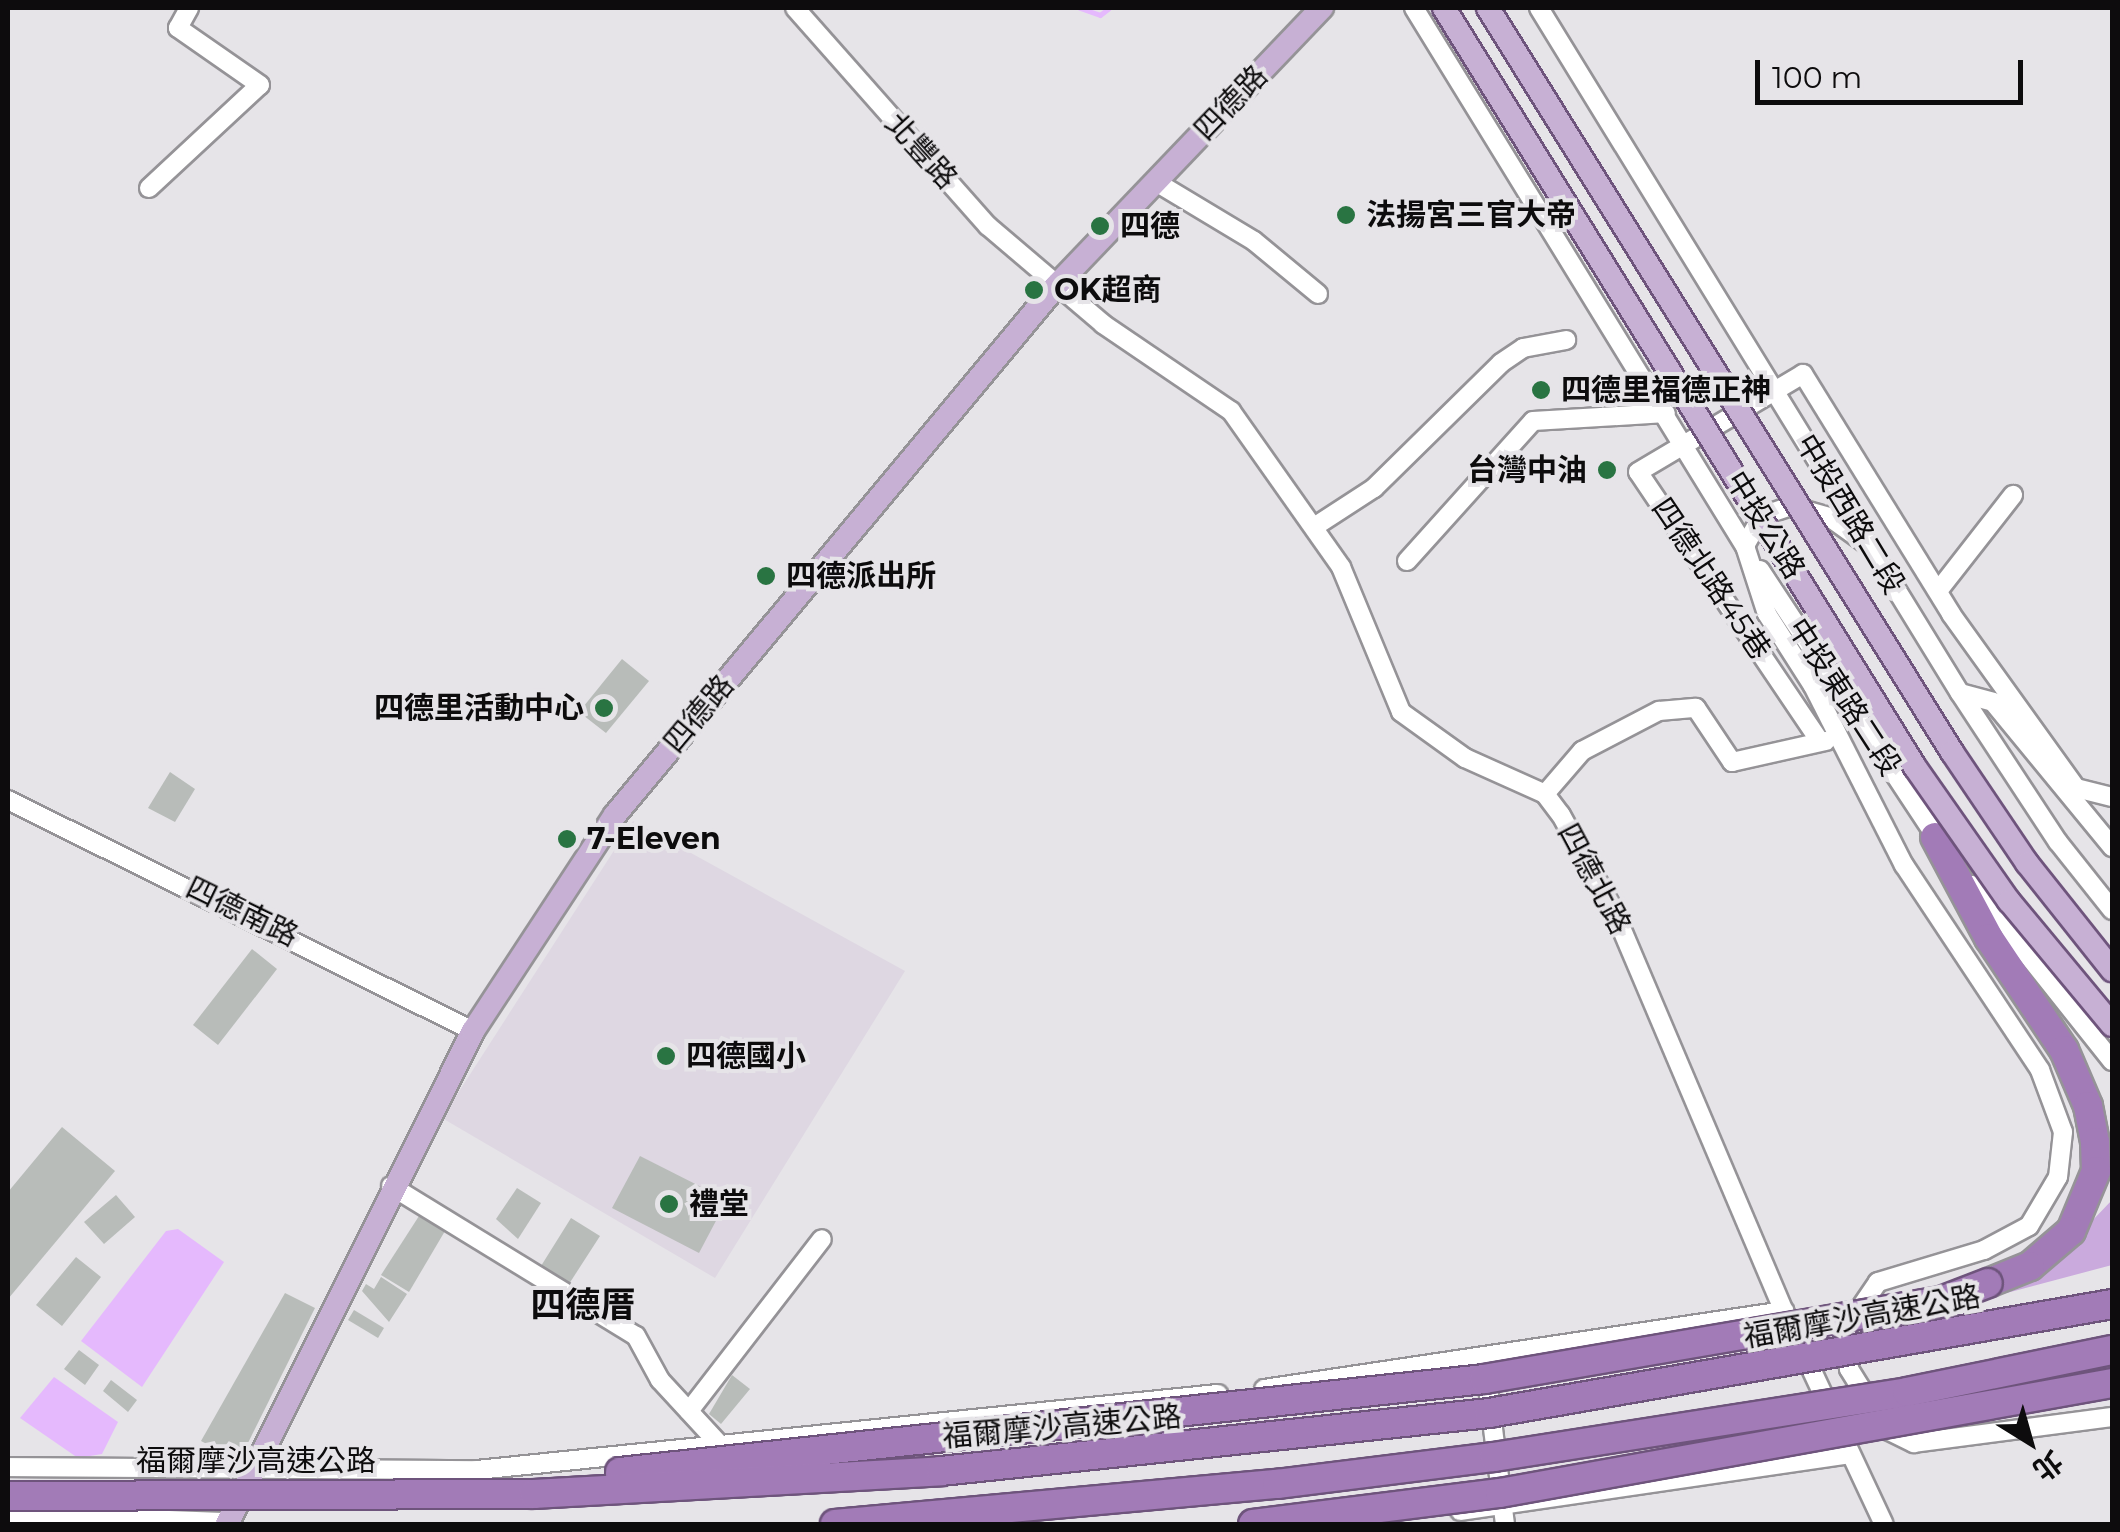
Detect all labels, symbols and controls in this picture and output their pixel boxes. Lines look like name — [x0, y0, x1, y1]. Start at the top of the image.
scale bar — [1760, 40, 2028, 102]
street label: 四德路 — [1187, 58, 1275, 148]
text: 100 m — [1772, 59, 1862, 96]
street label: 北豐路 — [878, 106, 964, 196]
place label: 法揚宮三官大帝 — [1366, 197, 1576, 233]
marker: 法揚宮三官大帝 — [1335, 204, 1357, 226]
place label: 四德 — [1120, 208, 1180, 244]
marker: 四德 — [1089, 215, 1111, 237]
place label: OK超商 — [1054, 272, 1162, 308]
marker: OK超商 — [1023, 279, 1045, 301]
place label: 四德里福德正神 — [1561, 372, 1771, 408]
marker: 四德里福德正神 — [1530, 379, 1552, 401]
street label: 中投西路二段 — [1788, 428, 1912, 600]
place label: 台灣中油 — [1467, 452, 1587, 488]
marker: 台灣中油 — [1596, 459, 1618, 481]
street label: 中投公路 — [1718, 465, 1812, 585]
street label: 四德北路45巷 — [1644, 492, 1778, 666]
place label: 四德派出所 — [786, 558, 936, 594]
marker: 四德派出所 — [755, 565, 777, 587]
street label: 中投東路二段 — [1780, 612, 1908, 782]
street label: 四德路 — [656, 668, 742, 760]
place label: 四德里活動中心 — [374, 690, 584, 726]
marker: 四德里活動中心 — [593, 697, 615, 719]
street label: 四德北路 — [1550, 818, 1638, 940]
place label: 7-Eleven — [587, 821, 721, 857]
marker: 7-Eleven — [556, 828, 578, 850]
street label: 四德南路 — [180, 870, 304, 954]
place label: 四德國小 — [686, 1038, 806, 1074]
marker: 四德國小 — [655, 1045, 677, 1067]
place label: 禮堂 — [689, 1186, 749, 1222]
marker: 禮堂 — [658, 1193, 680, 1215]
street label: 福爾摩沙高速公路 — [1741, 1278, 1983, 1356]
district label: 四德厝 — [531, 1284, 635, 1326]
north arrow — [1980, 1392, 2080, 1492]
street label: 福爾摩沙高速公路 — [941, 1399, 1183, 1455]
street label: 福爾摩沙高速公路 — [136, 1443, 376, 1479]
text: 北 — [2027, 1444, 2069, 1488]

